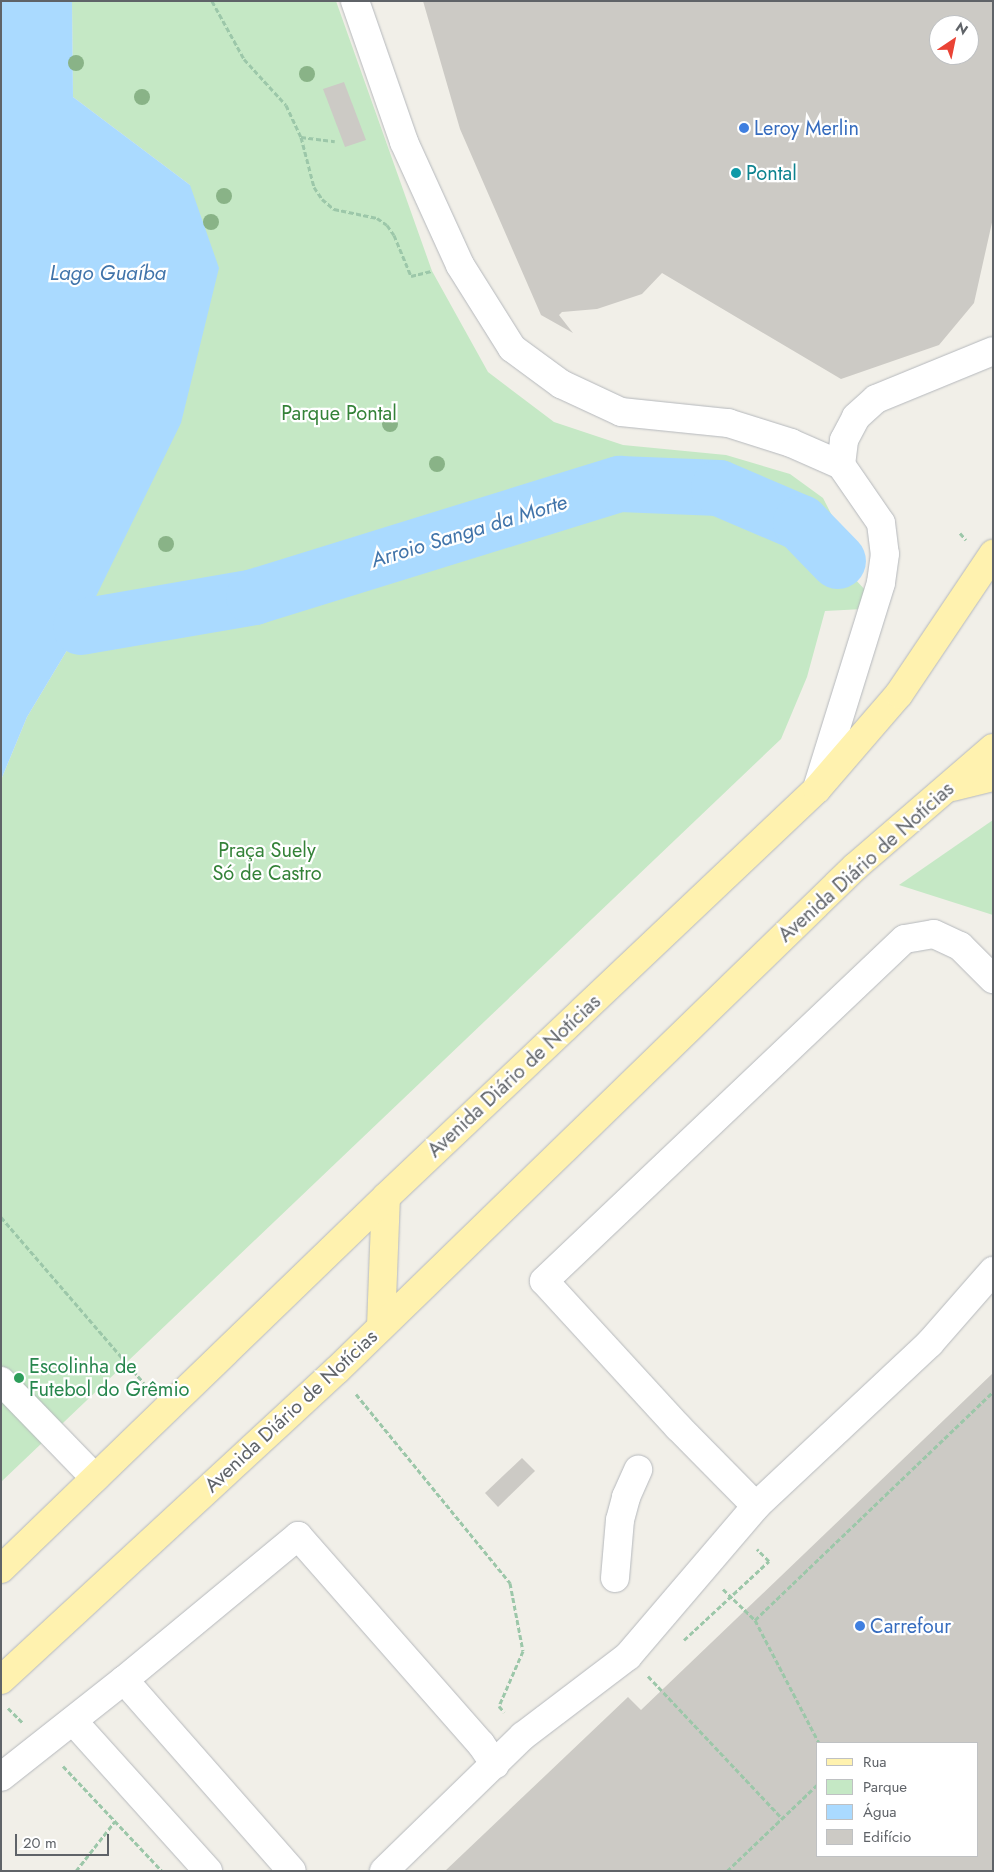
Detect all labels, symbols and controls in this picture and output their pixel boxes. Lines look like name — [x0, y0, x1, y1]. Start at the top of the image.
north arrow — [929, 15, 979, 65]
text: N — [952, 17, 972, 40]
place label: Leroy Merlin — [754, 116, 859, 140]
marker: Leroy Merlin — [738, 122, 750, 134]
place label: Pontal — [746, 161, 797, 185]
marker: Pontal — [730, 167, 742, 179]
water label: Lago Guaíba — [50, 260, 166, 286]
park label: Parque Pontal — [281, 401, 397, 425]
water label: Arroio Sanga da Morte — [368, 489, 570, 573]
street label: Avenida Diário de Notícias — [773, 777, 959, 947]
park label: Praça Suely Só de Castro — [212, 839, 322, 886]
street label: Avenida Diário de Notícias — [423, 990, 605, 1162]
street label: Avenida Diário de Notícias — [200, 1325, 382, 1497]
place label: Escolinha de Futebol do Grêmio — [29, 1354, 190, 1401]
marker: Escolinha de Futebol do Grêmio — [13, 1372, 25, 1384]
place label: Carrefour — [870, 1614, 951, 1638]
marker: Carrefour — [854, 1620, 866, 1632]
legend — [816, 1742, 979, 1857]
text: Rua — [863, 1751, 887, 1773]
text: Parque — [863, 1776, 907, 1798]
text: Água — [863, 1801, 897, 1823]
scale bar — [18, 1824, 111, 1856]
text: Edifício — [863, 1826, 911, 1848]
text: 20 m — [23, 1832, 57, 1854]

